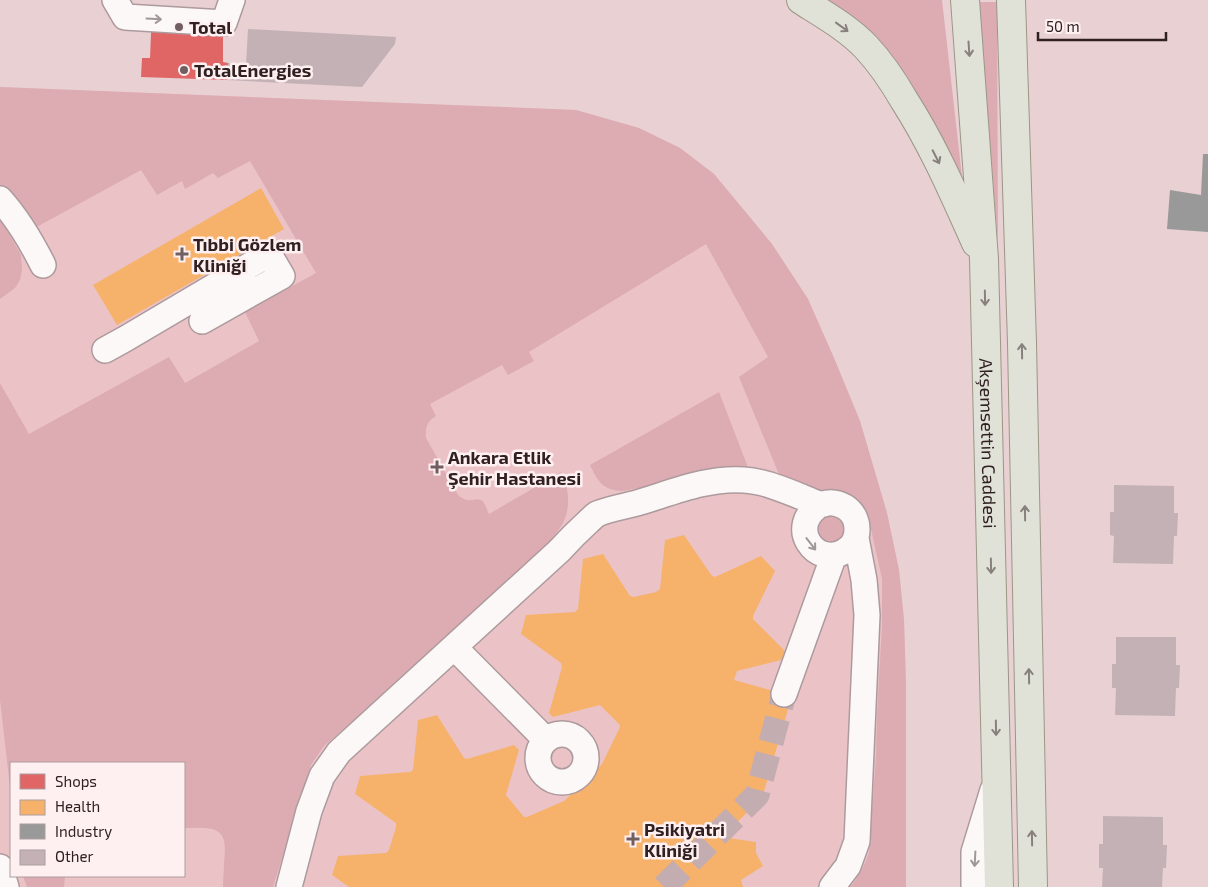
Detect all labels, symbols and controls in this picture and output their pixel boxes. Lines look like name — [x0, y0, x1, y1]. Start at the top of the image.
scale bar — [1038, 10, 1166, 42]
one-way arrow — [146, 14, 162, 23]
place label: Total — [189, 16, 232, 38]
text: 50 m — [1046, 17, 1080, 35]
marker: Total — [173, 21, 185, 33]
one-way arrow — [835, 22, 849, 32]
one-way arrow — [964, 40, 973, 56]
place label: TotalEnergies — [194, 59, 311, 81]
marker: TotalEnergies — [178, 64, 190, 76]
one-way arrow — [932, 149, 941, 164]
place label: Tıbbi Gözlem Kliniği — [193, 233, 301, 276]
marker: Tıbbi Gözlem Kliniği — [175, 247, 189, 261]
one-way arrow — [980, 290, 989, 306]
one-way arrow — [1017, 343, 1027, 360]
street label: Akşemsettin Caddesi — [975, 358, 1001, 529]
place label: Ankara Etlik Şehir Hastanesi — [448, 446, 581, 490]
marker: Ankara Etlik Şehir Hastanesi — [430, 460, 444, 474]
one-way arrow — [1021, 506, 1030, 522]
one-way arrow — [806, 537, 817, 550]
one-way arrow — [987, 557, 996, 573]
one-way arrow — [1024, 668, 1033, 684]
one-way arrow — [991, 720, 1000, 736]
legend — [10, 762, 185, 877]
text: Shops — [55, 772, 97, 790]
text: Health — [55, 797, 100, 815]
place label: Psikiyatri Kliniği — [644, 818, 725, 861]
text: Industry — [55, 822, 112, 840]
one-way arrow — [1027, 831, 1036, 847]
marker: Psikiyatri Kliniği — [626, 832, 640, 846]
text: Other — [55, 847, 94, 865]
one-way arrow — [970, 851, 979, 867]

